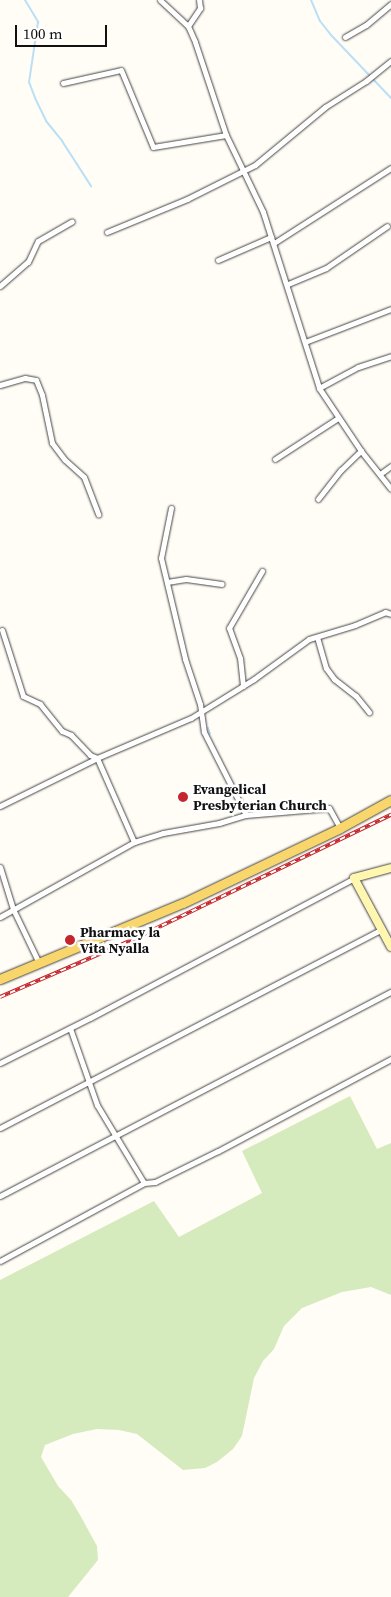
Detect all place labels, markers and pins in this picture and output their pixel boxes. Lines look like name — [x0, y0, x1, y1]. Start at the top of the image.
place label: Evangelical Presbyterian Church — [193, 781, 327, 814]
marker: Evangelical Presbyterian Church — [177, 791, 189, 803]
place label: Pharmacy la Vita Nyalla — [80, 924, 160, 956]
marker: Pharmacy la Vita Nyalla — [64, 934, 76, 946]

